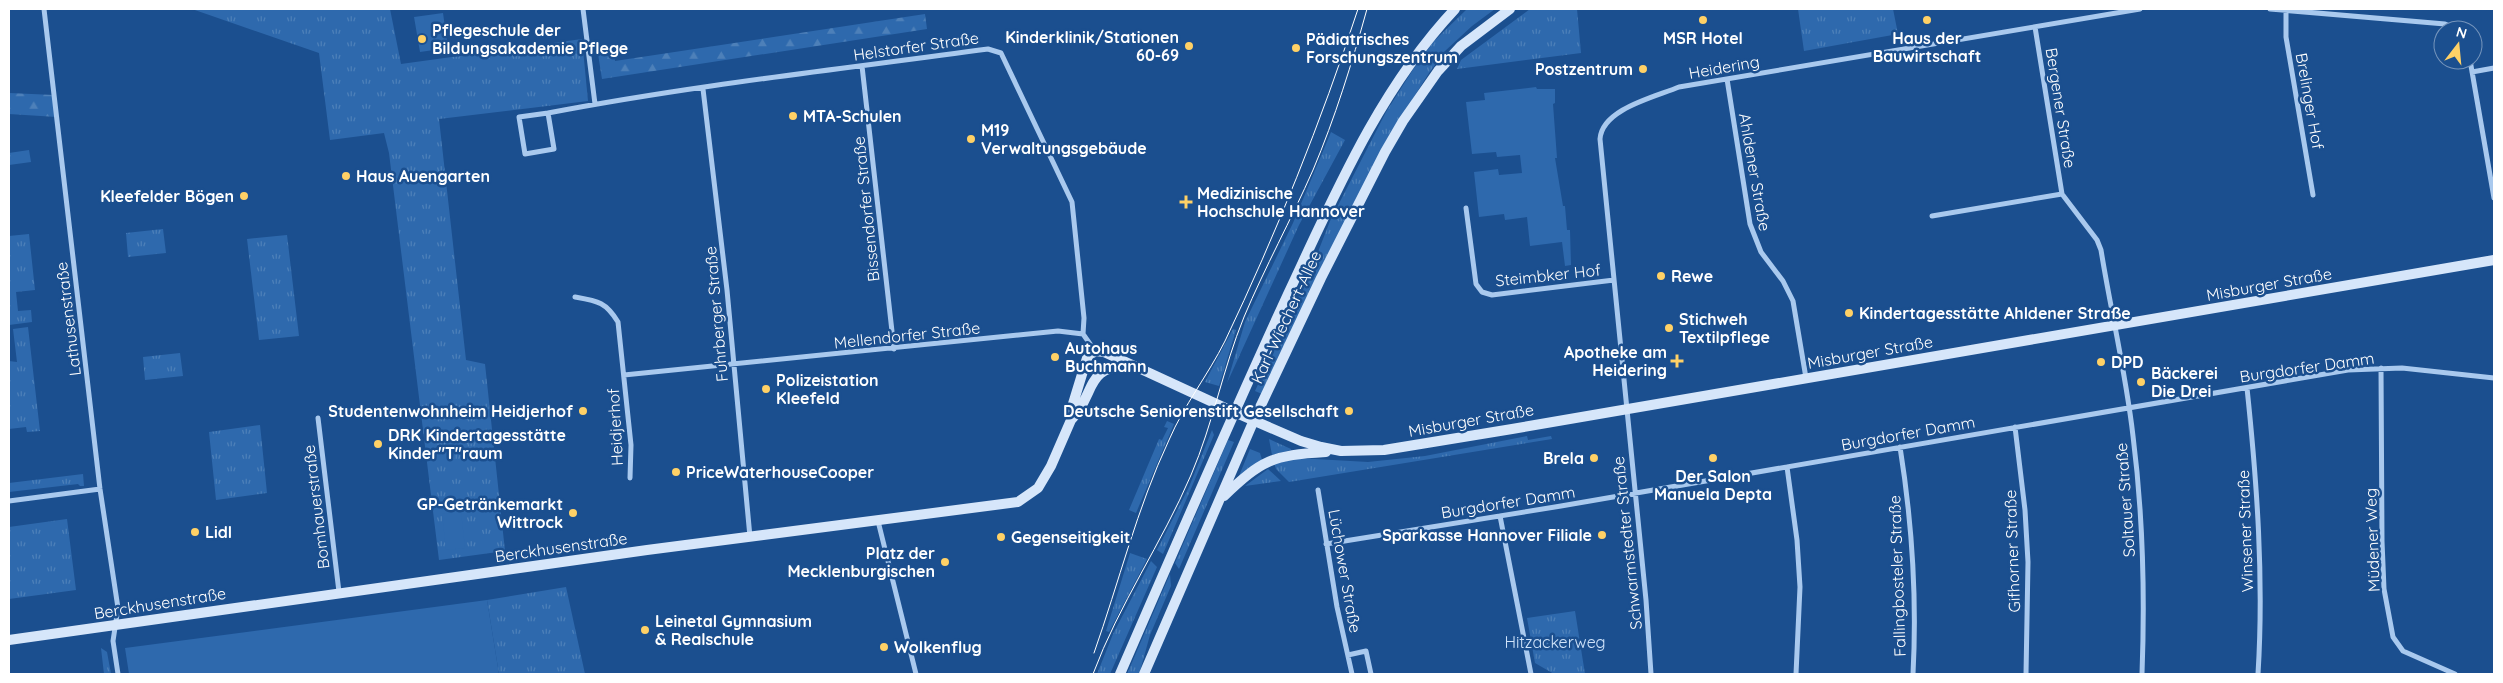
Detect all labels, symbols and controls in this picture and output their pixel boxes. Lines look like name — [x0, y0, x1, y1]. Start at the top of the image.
marker: MSR Hotel — [1697, 14, 1709, 26]
marker: Haus der Bauwirtschaft — [1921, 14, 1933, 26]
place label: Pflegeschule der Bildungsakademie Pflege — [432, 20, 628, 58]
north arrow — [2433, 20, 2483, 70]
text: N — [2454, 22, 2469, 43]
street label: Helstorfer Straße — [852, 27, 980, 65]
place label: Kinderklinik/Stationen 60-69 — [1005, 27, 1179, 65]
place label: MSR Hotel — [1663, 28, 1743, 48]
place label: Haus der Bauwirtschaft — [1873, 28, 1981, 66]
place label: Pädiatrisches Forschungszentrum — [1306, 29, 1458, 67]
marker: Pflegeschule der Bildungsakademie Pflege — [416, 33, 428, 45]
marker: Kinderklinik/Stationen 60-69 — [1183, 40, 1195, 52]
marker: Pädiatrisches Forschungszentrum — [1290, 42, 1302, 54]
street label: Bergener Straße — [2042, 46, 2080, 170]
street label: Heidering — [1687, 51, 1761, 83]
street label: Brelinger Hof — [2292, 51, 2328, 151]
place label: Postzentrum — [1535, 59, 1633, 79]
marker: Postzentrum — [1637, 63, 1649, 75]
place label: MTA-Schulen — [803, 106, 902, 126]
marker: MTA-Schulen — [787, 110, 799, 122]
street label: Ahldener Straße — [1735, 111, 1775, 233]
place label: M19 Verwaltungsgebäude — [981, 120, 1147, 158]
marker: M19 Verwaltungsgebäude — [965, 133, 977, 145]
street label: Bissendorfer Straße — [848, 135, 884, 283]
place label: Haus Auengarten — [356, 166, 490, 186]
marker: Haus Auengarten — [340, 170, 352, 182]
place label: Medizinische Hochschule Hannover — [1197, 183, 1365, 221]
place label: Kleefelder Bögen — [100, 186, 234, 206]
marker: Kleefelder Bögen — [238, 190, 250, 202]
marker: Medizinische Hochschule Hannover — [1179, 195, 1193, 209]
street label: Fuhrberger Straße — [700, 245, 732, 383]
street label: Karl-Wiechert-Allee — [1246, 247, 1326, 387]
street label: Steimbker Hof — [1494, 259, 1602, 290]
street label: Lathusenstraße — [51, 261, 85, 377]
street label: Misburger Straße — [2205, 263, 2333, 305]
place label: Rewe — [1671, 266, 1713, 286]
marker: Rewe — [1655, 270, 1667, 282]
place label: Kindertagesstätte Ahldener Straße — [1859, 303, 2131, 323]
marker: Kindertagesstätte Ahldener Straße — [1843, 307, 1855, 319]
place label: Stichweh Textilpflege — [1679, 309, 1770, 347]
street label: Mellendorfer Straße — [833, 317, 981, 353]
marker: Stichweh Textilpflege — [1663, 322, 1675, 334]
street label: Misburger Straße — [1806, 331, 1934, 373]
place label: Autohaus Buchmann — [1065, 338, 1146, 376]
place label: Apotheke am Heidering — [1564, 342, 1667, 380]
street label: Burgdorfer Damm — [2238, 348, 2376, 386]
marker: Autohaus Buchmann — [1049, 351, 1061, 363]
place label: DPD — [2111, 352, 2144, 372]
marker: Apotheke am Heidering — [1671, 355, 1683, 367]
marker: DPD — [2095, 356, 2107, 368]
place label: Bäckerei Die Drei — [2151, 363, 2218, 401]
place label: Polizeistation Kleefeld — [776, 370, 879, 408]
marker: Bäckerei Die Drei — [2135, 376, 2147, 388]
marker: Polizeistation Kleefeld — [760, 383, 772, 395]
street label: Heidjerhof — [603, 387, 627, 466]
street label: Misburger Straße — [1407, 399, 1535, 441]
place label: Studentenwohnheim Heidjerhof — [328, 401, 573, 421]
place label: Deutsche Seniorenstift Gesellschaft — [1063, 401, 1339, 421]
marker: Studentenwohnheim Heidjerhof — [577, 405, 589, 417]
marker: Deutsche Seniorenstift Gesellschaft — [1343, 405, 1355, 417]
street label: Burgdorfer Damm — [1839, 411, 1977, 455]
place label: DRK Kindertagesstätte Kinder"T"raum — [388, 425, 566, 463]
marker: DRK Kindertagesstätte Kinder"T"raum — [372, 438, 384, 450]
street label: Soltauer Straße — [2111, 442, 2139, 558]
street label: Bomhauerstraße — [298, 444, 334, 570]
place label: Brela — [1543, 448, 1584, 468]
marker: Brela — [1588, 452, 1600, 464]
marker: Der Salon Manuela Depta — [1707, 452, 1719, 464]
street label: Schwarmstedter Straße — [1608, 455, 1646, 631]
place label: PriceWaterhouseCooper — [686, 462, 874, 482]
marker: PriceWaterhouseCooper — [670, 466, 682, 478]
place label: Der Salon Manuela Depta — [1654, 466, 1772, 504]
street label: Winsener Straße — [2233, 470, 2257, 592]
street label: Burgdorfer Damm — [1439, 482, 1577, 522]
street label: Müdener Weg — [2360, 488, 2384, 592]
street label: Gifhorner Straße — [2000, 489, 2024, 613]
place label: GP-Getränkemarkt Wittrock — [417, 494, 563, 532]
street label: Fallingbosteler Straße — [1884, 495, 1910, 657]
marker: GP-Getränkemarkt Wittrock — [567, 507, 579, 519]
street label: Lüchower Straße — [1324, 508, 1366, 634]
place label: Lidl — [205, 522, 232, 542]
place label: Sparkasse Hannover Filiale — [1382, 525, 1592, 545]
marker: Lidl — [189, 526, 201, 538]
place label: Gegenseitigkeit — [1011, 527, 1130, 547]
street label: Berckhusenstraße — [494, 528, 628, 566]
marker: Sparkasse Hannover Filiale — [1596, 529, 1608, 541]
marker: Gegenseitigkeit — [995, 531, 1007, 543]
place label: Platz der Mecklenburgischen — [787, 543, 935, 581]
marker: Platz der Mecklenburgischen — [939, 556, 951, 568]
street label: Berckhusenstraße — [93, 583, 227, 623]
place label: Leinetal Gymnasium & Realschule — [655, 611, 812, 649]
marker: Leinetal Gymnasium & Realschule — [639, 624, 651, 636]
park label: Hitzackerweg — [1504, 632, 1606, 652]
place label: Wolkenflug — [894, 637, 982, 657]
marker: Wolkenflug — [878, 641, 890, 653]

